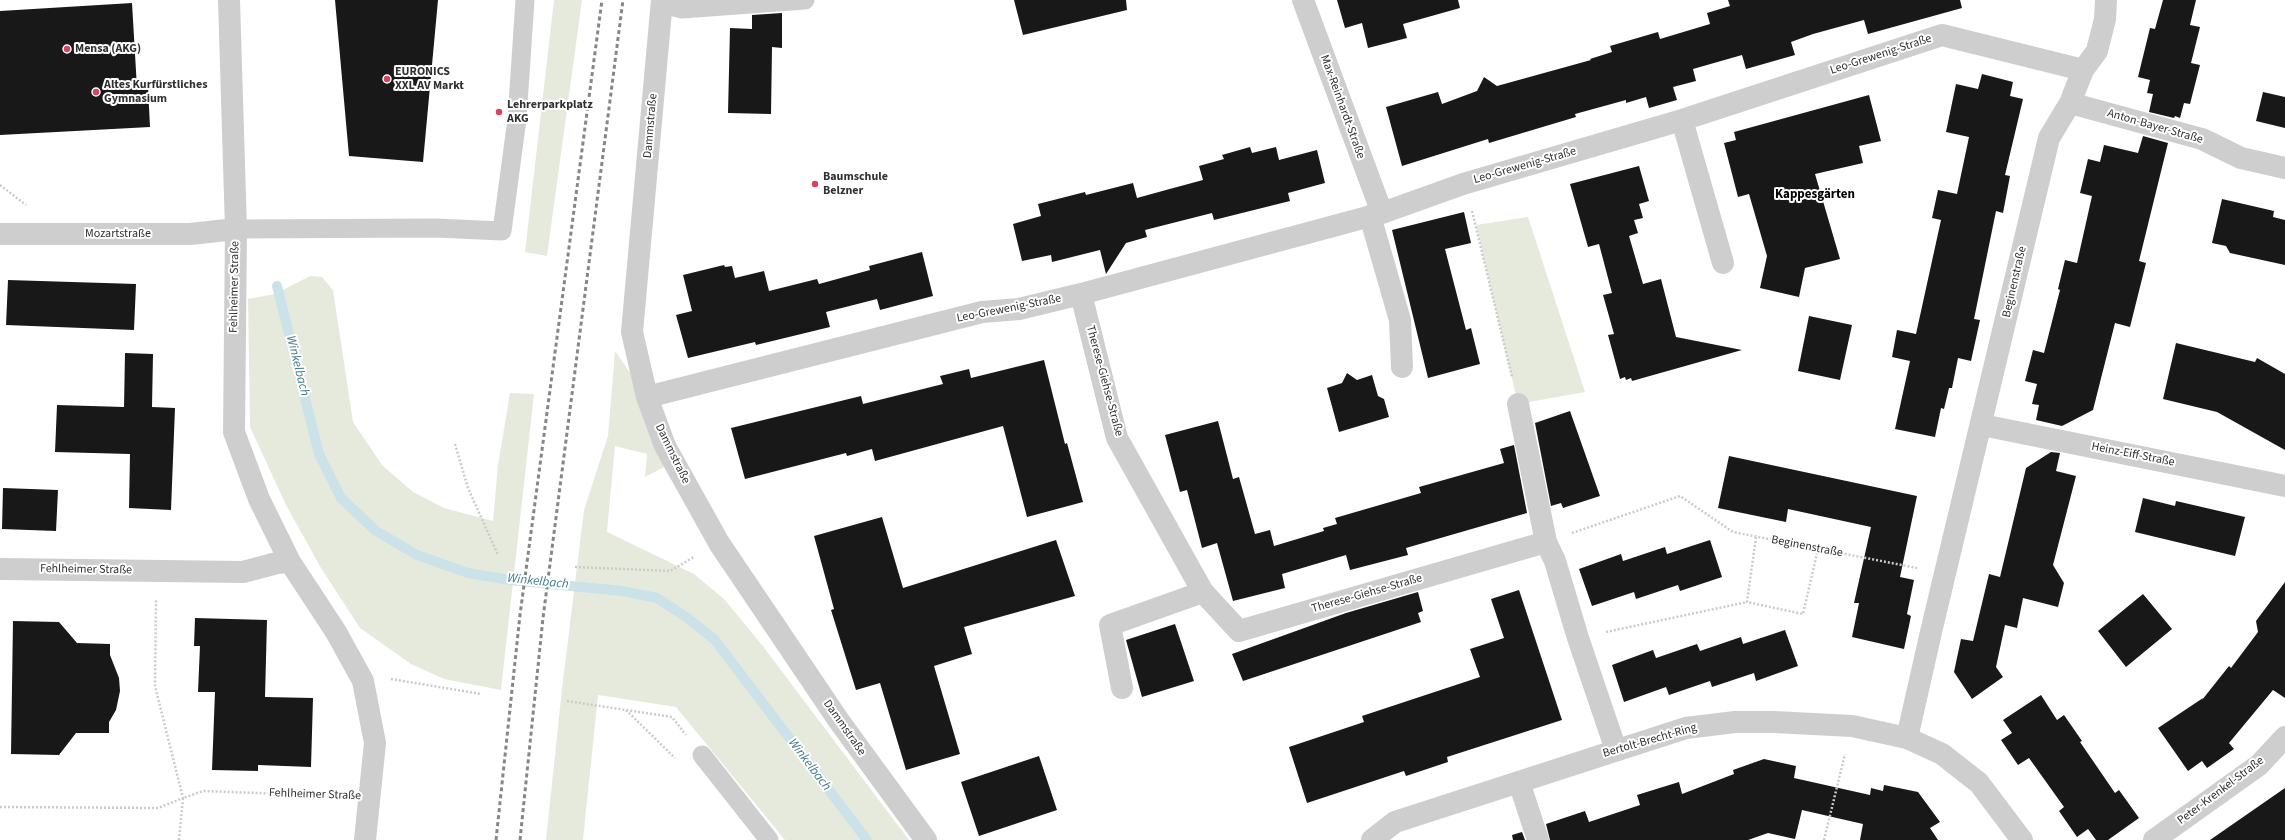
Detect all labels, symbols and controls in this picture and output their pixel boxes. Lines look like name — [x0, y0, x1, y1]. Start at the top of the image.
street label: Leo-Grewenig-Straße — [1828, 32, 1934, 78]
place label: Mensa (AKG) — [75, 42, 141, 56]
marker: Mensa (AKG) — [62, 44, 72, 54]
street label: Max-Reinhardt-Straße — [1317, 53, 1367, 161]
place label: EURONICS XXL AV Markt — [395, 65, 464, 93]
marker: EURONICS XXL AV Markt — [382, 74, 392, 84]
place label: Altes Kurfürstliches Gymnasium — [104, 78, 207, 106]
marker: Altes Kurfürstliches Gymnasium — [91, 87, 101, 97]
street label: Dammstraße — [641, 93, 661, 159]
place label: Lehrerparkplatz AKG — [507, 98, 593, 126]
street label: Anton-Bayer-Straße — [2106, 106, 2204, 148]
marker: Lehrerparkplatz AKG — [494, 107, 504, 117]
street label: Leo-Grewenig-Straße — [1472, 144, 1578, 188]
place label: Baumschule Belzner — [823, 170, 888, 198]
marker: Baumschule Belzner — [810, 179, 820, 189]
district label: Kappesgärten — [1775, 187, 1855, 203]
street label: Mozartstraße — [85, 227, 151, 241]
street label: Fehlheimer Straße — [227, 241, 243, 333]
street label: Beginenstraße — [2000, 245, 2030, 319]
street label: Leo-Grewenig-Straße — [956, 292, 1062, 326]
street label: Therese-Giehse-Straße — [1082, 324, 1126, 438]
water label: Winkelbach — [282, 334, 312, 398]
street label: Dammstraße — [651, 422, 693, 486]
street label: Heinz-Eiff-Straße — [2090, 440, 2176, 470]
street label: Beginenstraße — [1770, 533, 1844, 561]
street label: Fehlheimer Straße — [40, 562, 132, 578]
water label: Winkelbach — [507, 571, 569, 593]
street label: Therese-Giehse-Straße — [1310, 571, 1424, 617]
street label: Dammstraße — [819, 697, 869, 759]
street label: Bertolt-Brecht-Ring — [1601, 721, 1699, 761]
water label: Winkelbach — [784, 736, 834, 794]
street label: Peter-Krenkel-Straße — [2175, 754, 2267, 828]
street label: Fehlheimer Straße — [269, 786, 361, 804]

